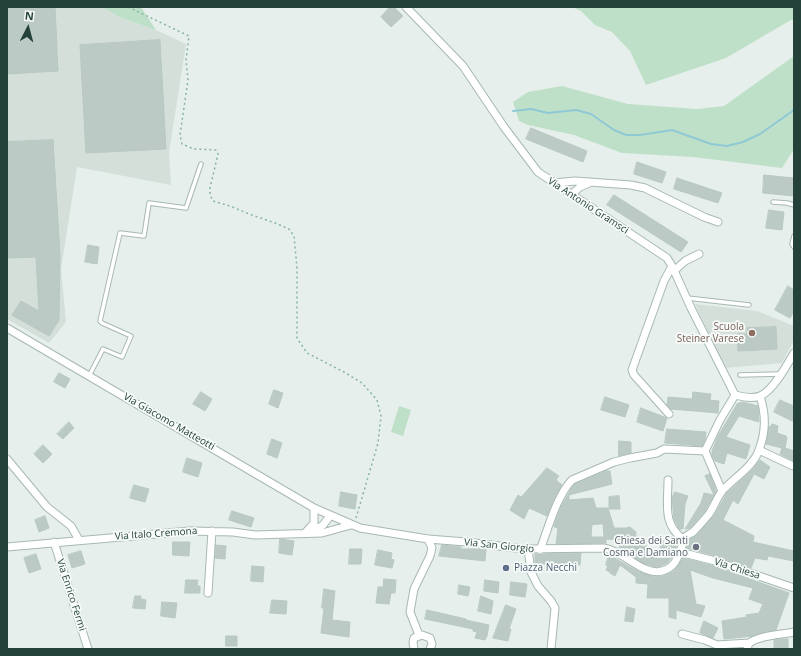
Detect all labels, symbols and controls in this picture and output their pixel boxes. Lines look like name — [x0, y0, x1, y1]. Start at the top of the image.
north arrow — [8, 8, 48, 48]
text: N — [24, 8, 35, 23]
street label: Via Antonio Gramsci — [545, 175, 631, 237]
place label: Scuola Steiner Varese — [677, 321, 744, 344]
marker: Scuola Steiner Varese — [747, 328, 757, 338]
street label: Via Giacomo Matteotti — [121, 391, 217, 453]
street label: Via Italo Cremona — [114, 525, 198, 543]
place label: Chiesa dei Santi Cosma e Damiano — [603, 535, 688, 558]
street label: Via San Giorgio — [463, 536, 535, 556]
marker: Chiesa dei Santi Cosma e Damiano — [691, 542, 701, 552]
street label: Via Chiesa — [713, 556, 761, 582]
street label: Via Enrico Fermi — [54, 557, 88, 633]
place label: Piazza Necchi — [514, 562, 577, 574]
marker: Piazza Necchi — [501, 563, 511, 573]

